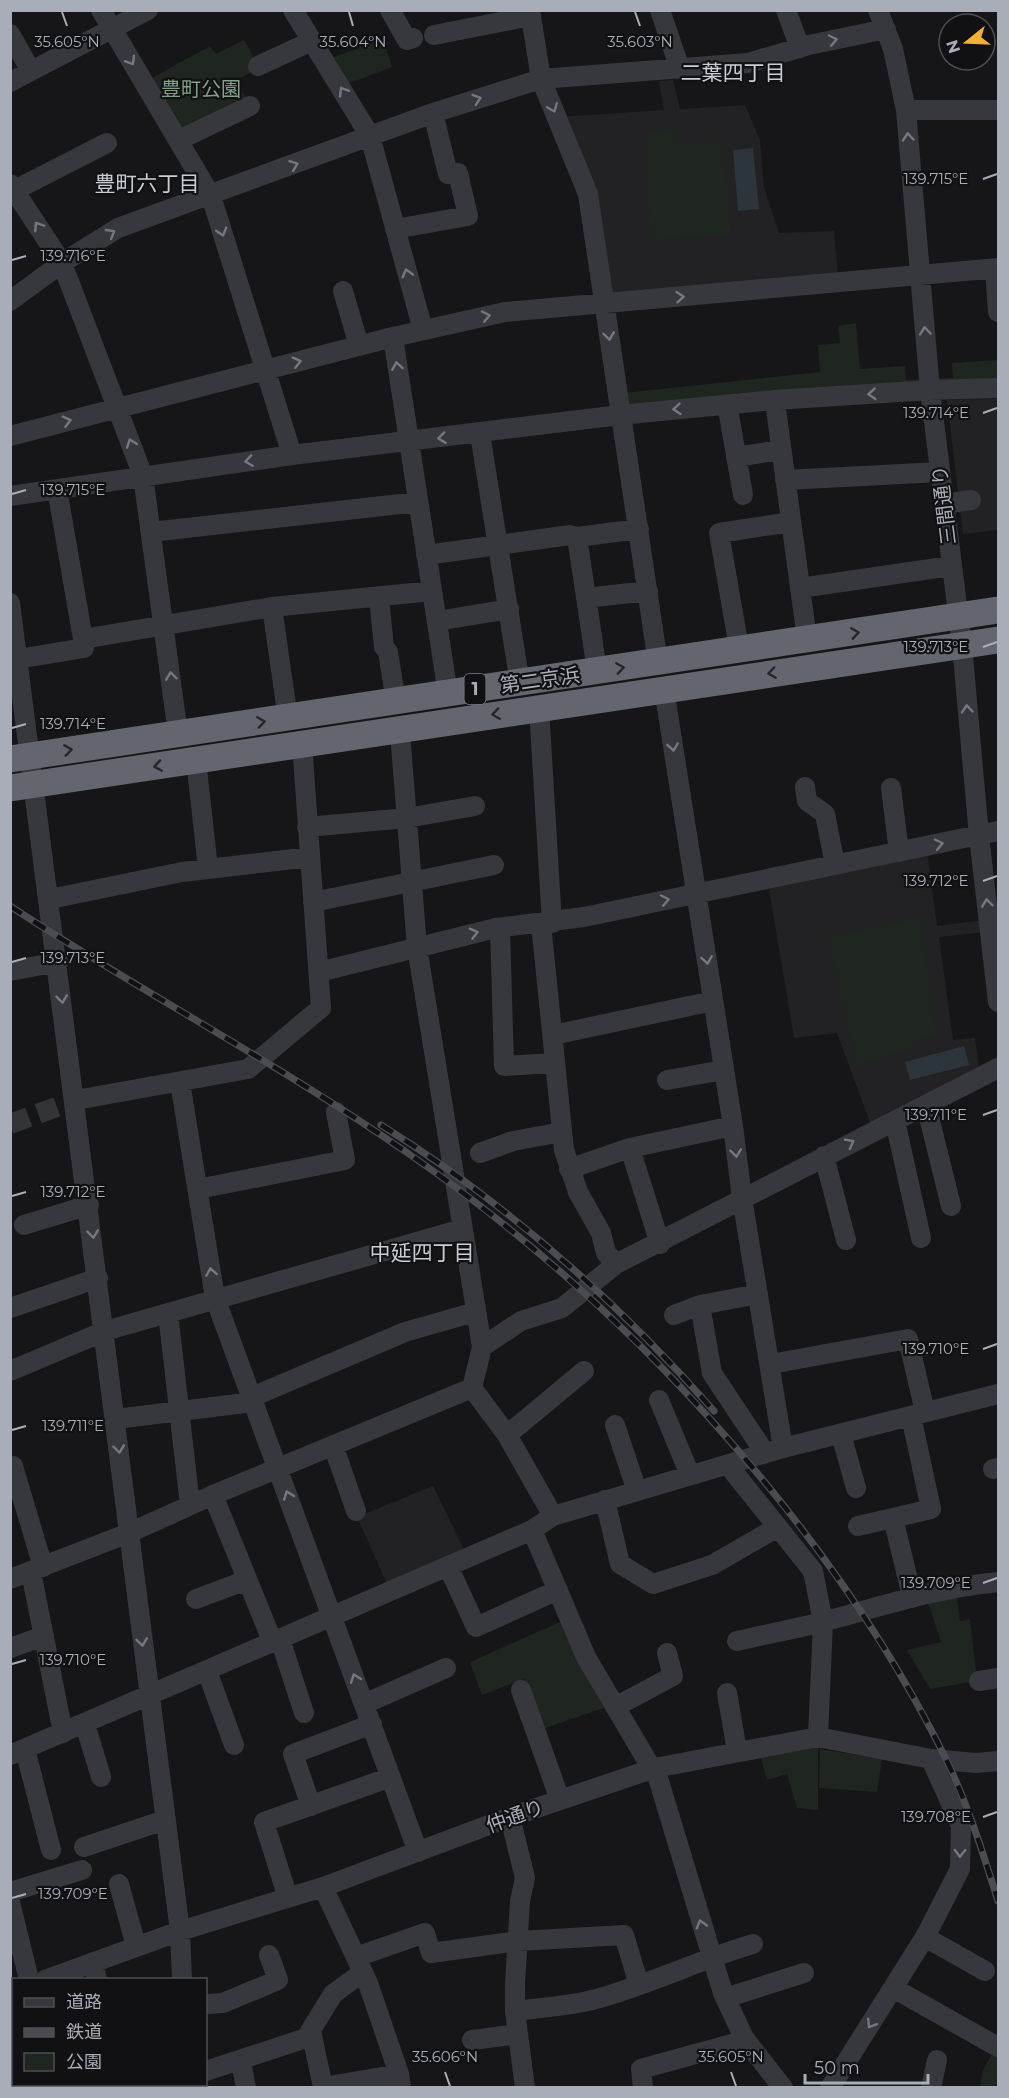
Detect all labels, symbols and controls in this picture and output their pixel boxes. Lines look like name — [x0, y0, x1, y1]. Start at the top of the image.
north arrow — [937, 12, 997, 72]
text: 35.605°N — [34, 32, 100, 51]
text: 35.604°N — [320, 32, 386, 51]
text: 35.603°N — [607, 32, 673, 51]
one-way arrow — [828, 34, 838, 47]
text: N — [942, 37, 964, 56]
one-way arrow — [123, 55, 135, 65]
district label: 二葉四丁目 — [681, 60, 786, 85]
park label: 豊町公園 — [161, 77, 241, 101]
one-way arrow — [338, 87, 350, 97]
one-way arrow — [471, 94, 482, 106]
one-way arrow — [546, 102, 558, 113]
one-way arrow — [902, 133, 915, 142]
one-way arrow — [288, 159, 298, 172]
text: 139.715°E — [904, 169, 968, 188]
district label: 豊町六丁目 — [95, 171, 200, 196]
one-way arrow — [34, 222, 46, 232]
one-way arrow — [215, 226, 227, 237]
one-way arrow — [105, 228, 115, 240]
text: 139.716°E — [40, 246, 106, 265]
one-way arrow — [402, 268, 415, 278]
one-way arrow — [676, 290, 685, 303]
one-way arrow — [481, 310, 491, 323]
one-way arrow — [919, 327, 932, 336]
one-way arrow — [602, 332, 614, 341]
one-way arrow — [291, 357, 301, 369]
one-way arrow — [391, 361, 404, 371]
one-way arrow — [867, 387, 876, 400]
one-way arrow — [673, 402, 682, 415]
text: 139.714°E — [903, 403, 969, 422]
one-way arrow — [61, 416, 72, 428]
one-way arrow — [438, 432, 447, 444]
one-way arrow — [126, 438, 139, 449]
one-way arrow — [244, 455, 253, 467]
street label: 三間通り — [927, 464, 961, 546]
text: 139.715°E — [41, 480, 105, 499]
one-way arrow — [850, 627, 859, 639]
text: 139.713°E — [904, 637, 968, 656]
street label: 第二京浜 — [499, 663, 581, 697]
one-way arrow — [616, 663, 625, 675]
one-way arrow — [767, 667, 776, 679]
one-way arrow — [166, 672, 178, 681]
road number: 1 — [464, 674, 486, 704]
one-way arrow — [961, 704, 974, 713]
one-way arrow — [491, 708, 500, 720]
text: 139.714°E — [40, 714, 106, 733]
one-way arrow — [256, 716, 266, 729]
one-way arrow — [666, 741, 679, 751]
one-way arrow — [64, 745, 73, 757]
one-way arrow — [153, 759, 163, 772]
one-way arrow — [934, 838, 944, 851]
text: 139.712°E — [903, 871, 969, 890]
one-way arrow — [660, 894, 670, 907]
one-way arrow — [981, 898, 993, 907]
one-way arrow — [468, 928, 478, 941]
text: 139.713°E — [41, 948, 105, 967]
one-way arrow — [700, 955, 713, 965]
one-way arrow — [56, 994, 68, 1004]
text: 139.711°E — [905, 1105, 967, 1124]
one-way arrow — [844, 1139, 855, 1150]
one-way arrow — [730, 1148, 742, 1158]
text: 139.712°E — [40, 1182, 106, 1201]
one-way arrow — [86, 1230, 99, 1239]
district label: 中延四丁目 — [370, 1240, 475, 1265]
one-way arrow — [205, 1267, 218, 1277]
text: 139.710°E — [903, 1339, 969, 1358]
text: 139.711°E — [42, 1416, 104, 1435]
one-way arrow — [112, 1444, 125, 1453]
one-way arrow — [283, 1490, 295, 1501]
text: 139.709°E — [901, 1573, 971, 1592]
one-way arrow — [136, 1637, 148, 1647]
text: 139.710°E — [40, 1650, 106, 1669]
one-way arrow — [350, 1674, 363, 1684]
street label: 仲通り — [483, 1794, 547, 1838]
text: 139.708°E — [901, 1807, 971, 1826]
one-way arrow — [954, 1848, 966, 1857]
text: 139.709°E — [38, 1884, 108, 1903]
one-way arrow — [696, 1919, 708, 1930]
legend — [12, 1978, 207, 2086]
text: 道路 — [66, 1991, 102, 2013]
one-way arrow — [866, 2018, 878, 2028]
text: 鉄道 — [66, 2021, 102, 2043]
text: 35.606°N — [412, 2047, 478, 2066]
text: 35.605°N — [698, 2047, 764, 2066]
scale bar — [805, 2047, 928, 2085]
text: 公園 — [66, 2051, 102, 2073]
text: 50 m — [814, 2057, 860, 2079]

